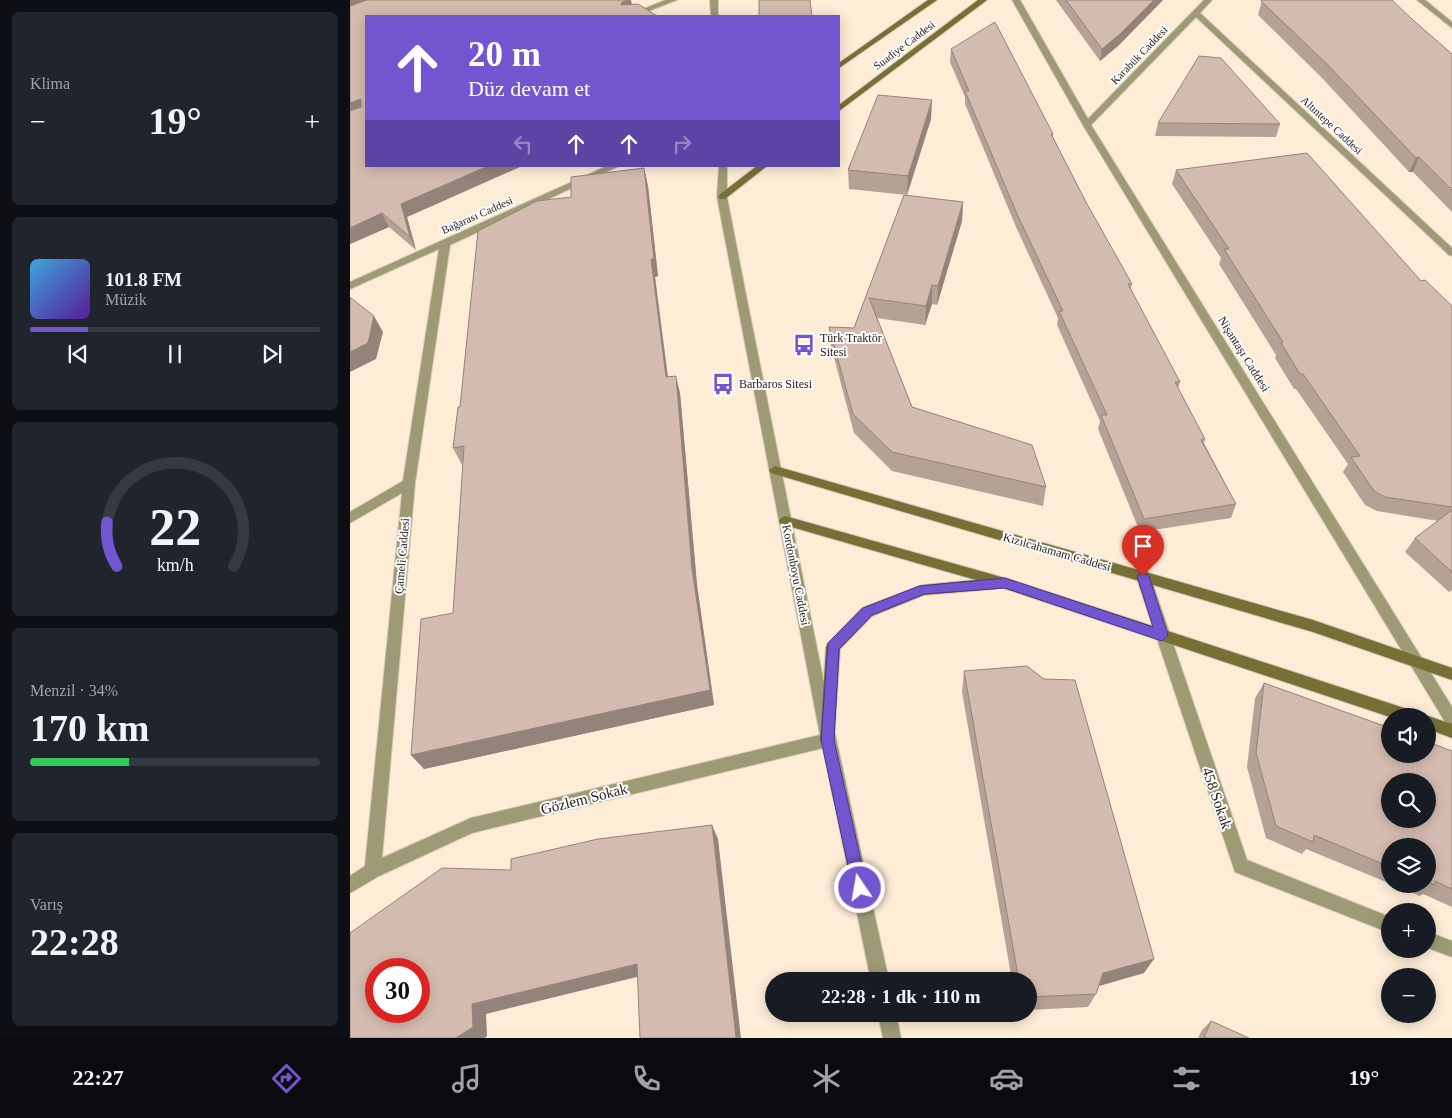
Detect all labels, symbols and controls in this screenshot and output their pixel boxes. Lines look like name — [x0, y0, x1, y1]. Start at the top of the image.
street label: Suadiye Caddesi — [871, 18, 937, 72]
street label: Karabük Caddesi — [1108, 23, 1170, 87]
icon: ahead — [385, 35, 450, 100]
text: 20 m — [468, 35, 541, 74]
text: Klima — [30, 75, 70, 92]
text: Düz devam et — [468, 76, 590, 101]
street label: Altıntepe Caddesi — [1299, 94, 1365, 156]
text: 19° — [148, 100, 202, 142]
text: − — [30, 106, 46, 137]
text: + — [304, 106, 320, 137]
icon: left — [509, 130, 537, 158]
icon: ahead — [562, 130, 590, 158]
icon: ahead — [615, 130, 643, 158]
icon: right — [668, 130, 696, 158]
street label: Bağarası Caddesi — [440, 194, 514, 236]
text: 101.8 FM — [105, 269, 182, 290]
text: Müzik — [105, 291, 147, 308]
street label: Nişantaşı Caddesi — [1215, 314, 1273, 395]
place label: Türk Traktör Sitesi — [820, 331, 882, 359]
bus stop icon: Türk Traktör Sitesi — [791, 332, 817, 358]
icon: previous — [64, 340, 92, 368]
icon: pause — [161, 340, 189, 368]
icon: next — [258, 340, 286, 368]
bus stop icon: Barbaros Sitesi — [710, 371, 736, 397]
place label: Barbaros Sitesi — [739, 377, 813, 391]
text: 22 — [149, 499, 201, 556]
street label: Çameli Caddesi — [392, 517, 412, 595]
street label: Kordonboyu Caddesi — [779, 523, 813, 627]
pin — [1122, 525, 1164, 576]
street label: Kızılcahamam Caddesi — [1001, 530, 1113, 574]
icon: arrive — [1129, 532, 1157, 560]
text: km/h — [157, 555, 193, 575]
text: Menzil · 34% — [30, 682, 118, 699]
text: 170 km — [30, 707, 149, 749]
map controls — [1381, 708, 1436, 1023]
button: sound — [1381, 708, 1436, 763]
street label: 458 Sokak — [1199, 765, 1235, 831]
button: search — [1381, 773, 1436, 828]
street label: Gözlem Sokak — [539, 780, 629, 817]
button: layers — [1381, 838, 1436, 893]
position arrow — [833, 861, 885, 913]
text: Varış — [30, 896, 63, 913]
button: + — [1381, 903, 1436, 958]
text: 22:28 — [30, 921, 119, 963]
speed limit sign: 30 — [365, 958, 430, 1023]
button: − — [1381, 968, 1436, 1023]
text: 22:28 · 1 dk · 110 m — [821, 986, 981, 1007]
icon: directions — [269, 1061, 304, 1096]
icon: music — [449, 1061, 484, 1096]
icon: phone — [629, 1061, 664, 1096]
icon: climate — [809, 1061, 844, 1096]
icon: car — [989, 1061, 1024, 1096]
icon: filters — [1169, 1061, 1204, 1096]
text: 22:27 — [72, 1065, 124, 1090]
text: 19° — [1349, 1065, 1379, 1090]

